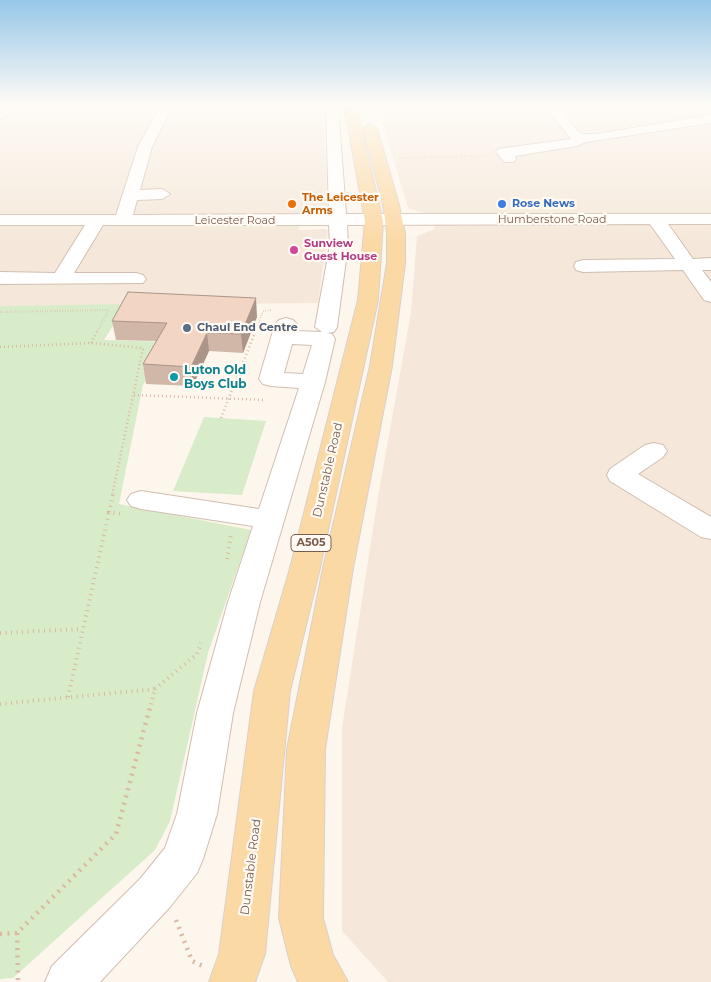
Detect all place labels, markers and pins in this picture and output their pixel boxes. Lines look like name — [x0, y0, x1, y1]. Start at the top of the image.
place label: The Leicester Arms — [302, 191, 379, 217]
place label: Rose News — [512, 197, 575, 211]
marker: The Leicester Arms — [286, 198, 298, 210]
marker: Rose News — [496, 198, 508, 210]
place label: Sunview Guest House — [304, 237, 377, 263]
marker: Sunview Guest House — [288, 244, 300, 256]
place label: Chaul End Centre — [197, 321, 298, 335]
marker: Chaul End Centre — [181, 322, 193, 334]
place label: Luton Old Boys Club — [184, 363, 247, 391]
marker: Luton Old Boys Club — [168, 371, 180, 383]

